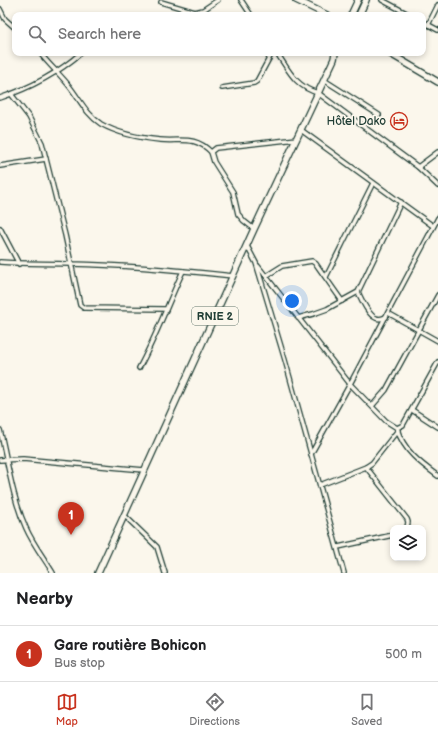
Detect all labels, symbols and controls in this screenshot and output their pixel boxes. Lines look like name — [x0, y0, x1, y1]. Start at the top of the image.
search box — [12, 12, 426, 56]
icon: search — [26, 23, 48, 45]
text: Search here — [58, 25, 141, 44]
hotel icon: Hôtel Dako — [389, 111, 409, 131]
place label: Hôtel Dako — [326, 114, 386, 129]
your location — [282, 291, 302, 311]
road number: RNIE 2 — [192, 307, 238, 325]
pin: 1 — [58, 502, 84, 535]
map controls — [390, 525, 426, 561]
button: layers — [390, 525, 426, 561]
text: Nearby — [16, 589, 73, 609]
text: Gare routière Bohicon — [54, 636, 206, 655]
text: 1 — [26, 646, 32, 662]
text: 500 m — [385, 646, 422, 662]
text: Bus stop — [54, 655, 105, 671]
tab: Map — [56, 691, 78, 728]
tab: Directions — [189, 691, 240, 728]
tab: Saved — [351, 691, 382, 728]

